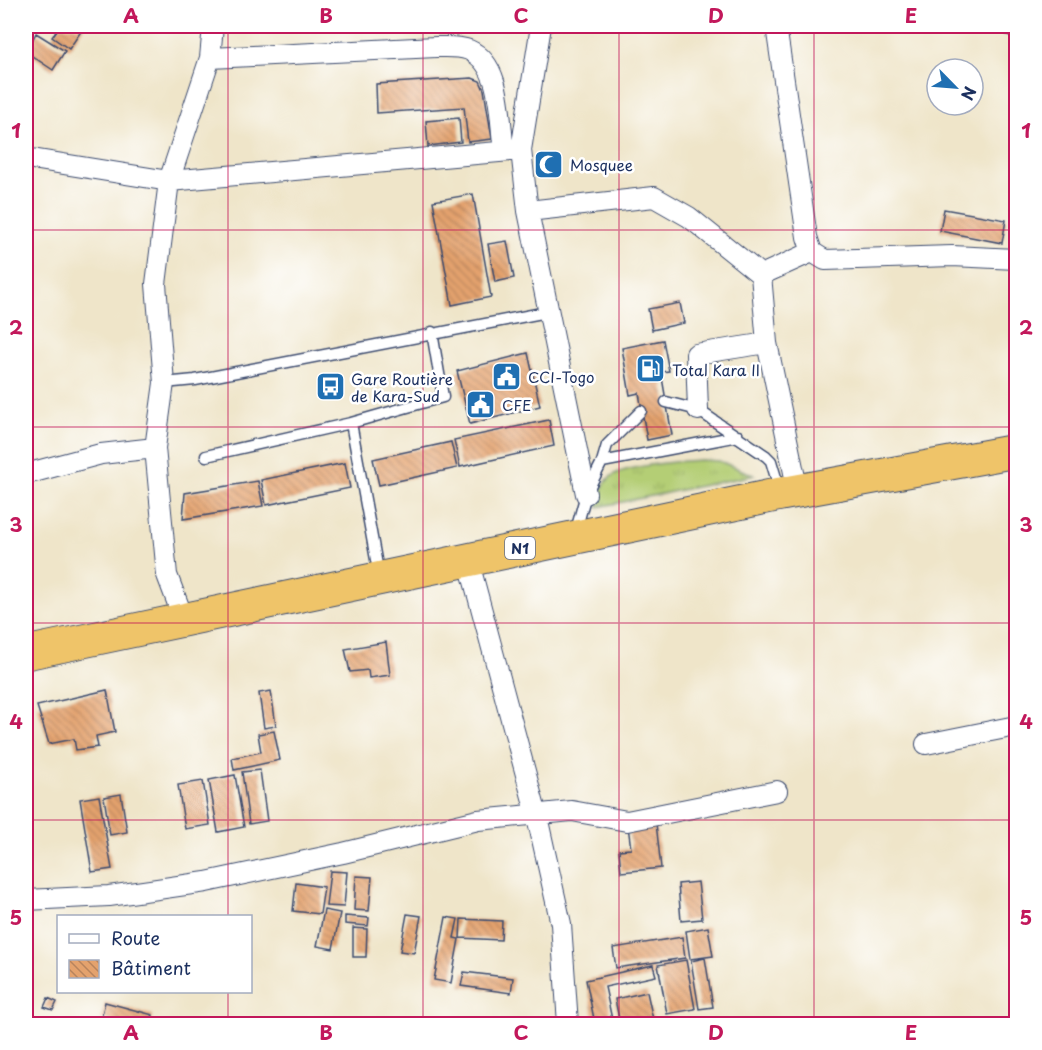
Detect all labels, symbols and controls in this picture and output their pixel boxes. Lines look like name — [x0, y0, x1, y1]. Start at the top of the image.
text: A — [123, 0, 139, 30]
text: B — [319, 0, 333, 30]
text: C — [513, 0, 529, 30]
text: D — [708, 0, 724, 30]
text: E — [905, 0, 917, 30]
north arrow — [925, 57, 985, 117]
text: N — [956, 83, 983, 105]
text: 1 — [11, 115, 21, 145]
text: 1 — [1021, 115, 1031, 145]
mosque icon: Mosquee — [533, 148, 565, 180]
place label: Mosquee — [570, 153, 633, 176]
text: 2 — [9, 312, 23, 342]
text: 2 — [1019, 312, 1033, 342]
fuel station icon: Total Kara II — [635, 353, 667, 385]
place label: Total Kara II — [672, 358, 760, 381]
public building icon: CCI-Togo — [491, 360, 523, 392]
place label: CCI-Togo — [528, 365, 595, 388]
place label: Gare Routière de Kara-Sud — [351, 367, 453, 407]
bus stop icon: Gare Routière de Kara-Sud — [314, 371, 346, 403]
public building icon: CFE — [465, 388, 497, 420]
place label: CFE — [502, 393, 532, 416]
text: 3 — [9, 509, 23, 539]
text: 3 — [1019, 509, 1033, 539]
road number: N1 — [505, 537, 535, 559]
text: 4 — [9, 706, 23, 736]
text: 4 — [1019, 706, 1033, 736]
text: 5 — [10, 902, 22, 932]
text: 5 — [1020, 902, 1032, 932]
legend — [57, 915, 252, 993]
text: Route — [111, 924, 161, 951]
text: Bâtiment — [111, 954, 191, 981]
text: A — [123, 1017, 139, 1047]
text: B — [319, 1017, 333, 1047]
text: C — [513, 1017, 529, 1047]
text: D — [708, 1017, 724, 1047]
text: E — [905, 1017, 917, 1047]

